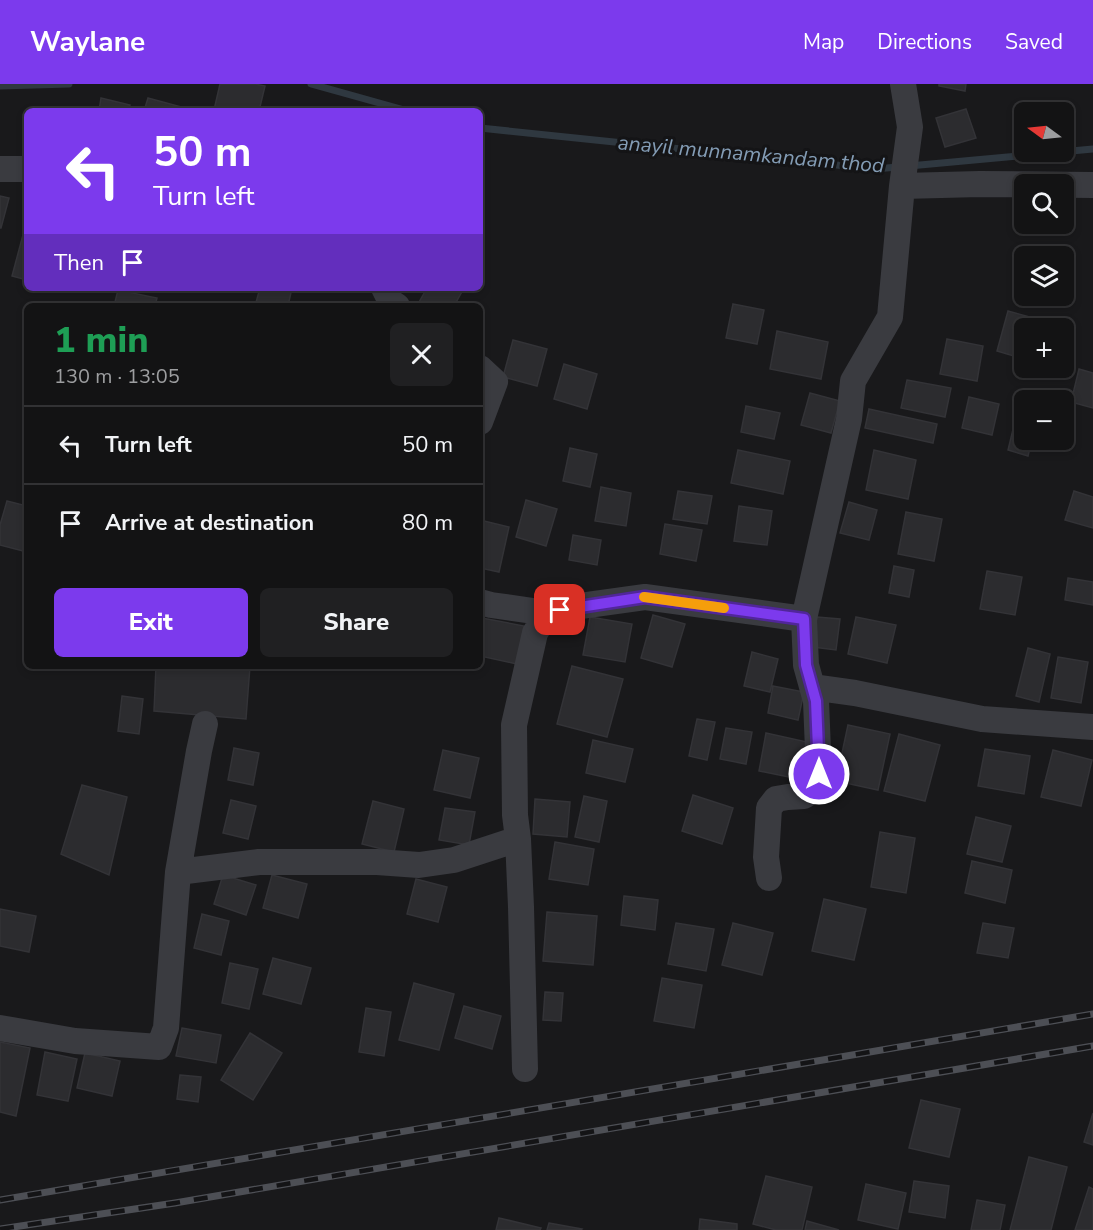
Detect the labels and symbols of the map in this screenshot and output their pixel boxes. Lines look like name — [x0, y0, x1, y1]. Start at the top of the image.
north arrow — [1014, 102, 1074, 162]
water label: anayil munnamkandam thod — [617, 128, 886, 180]
pin — [534, 584, 585, 635]
position arrow — [787, 742, 851, 806]

